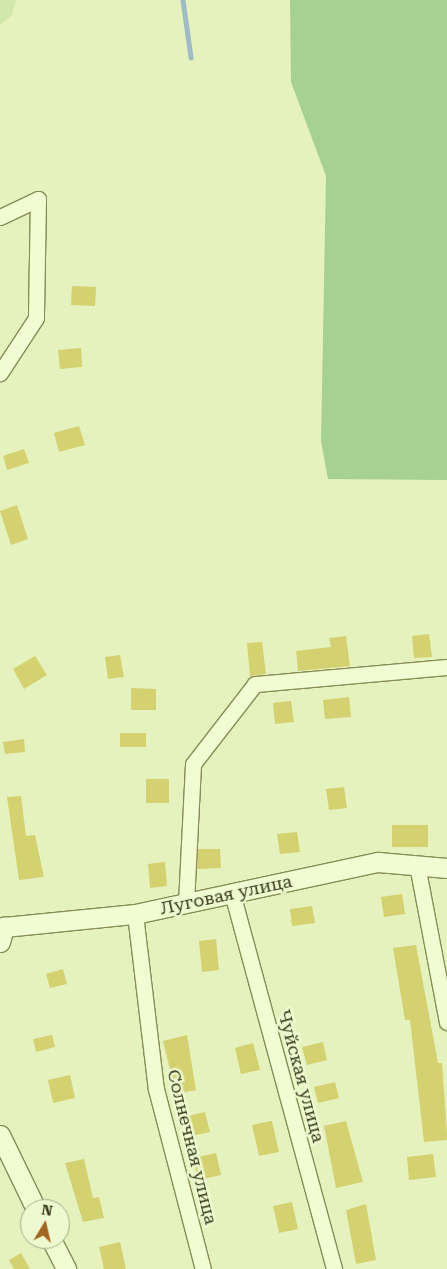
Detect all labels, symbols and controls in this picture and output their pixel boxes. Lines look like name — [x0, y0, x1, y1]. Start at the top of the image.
street label: Луговая улица — [158, 870, 294, 920]
street label: Чуйская улица — [273, 1007, 329, 1145]
street label: Солнечная улица — [162, 1067, 222, 1227]
north arrow — [20, 1199, 70, 1249]
text: N — [41, 1201, 54, 1219]

